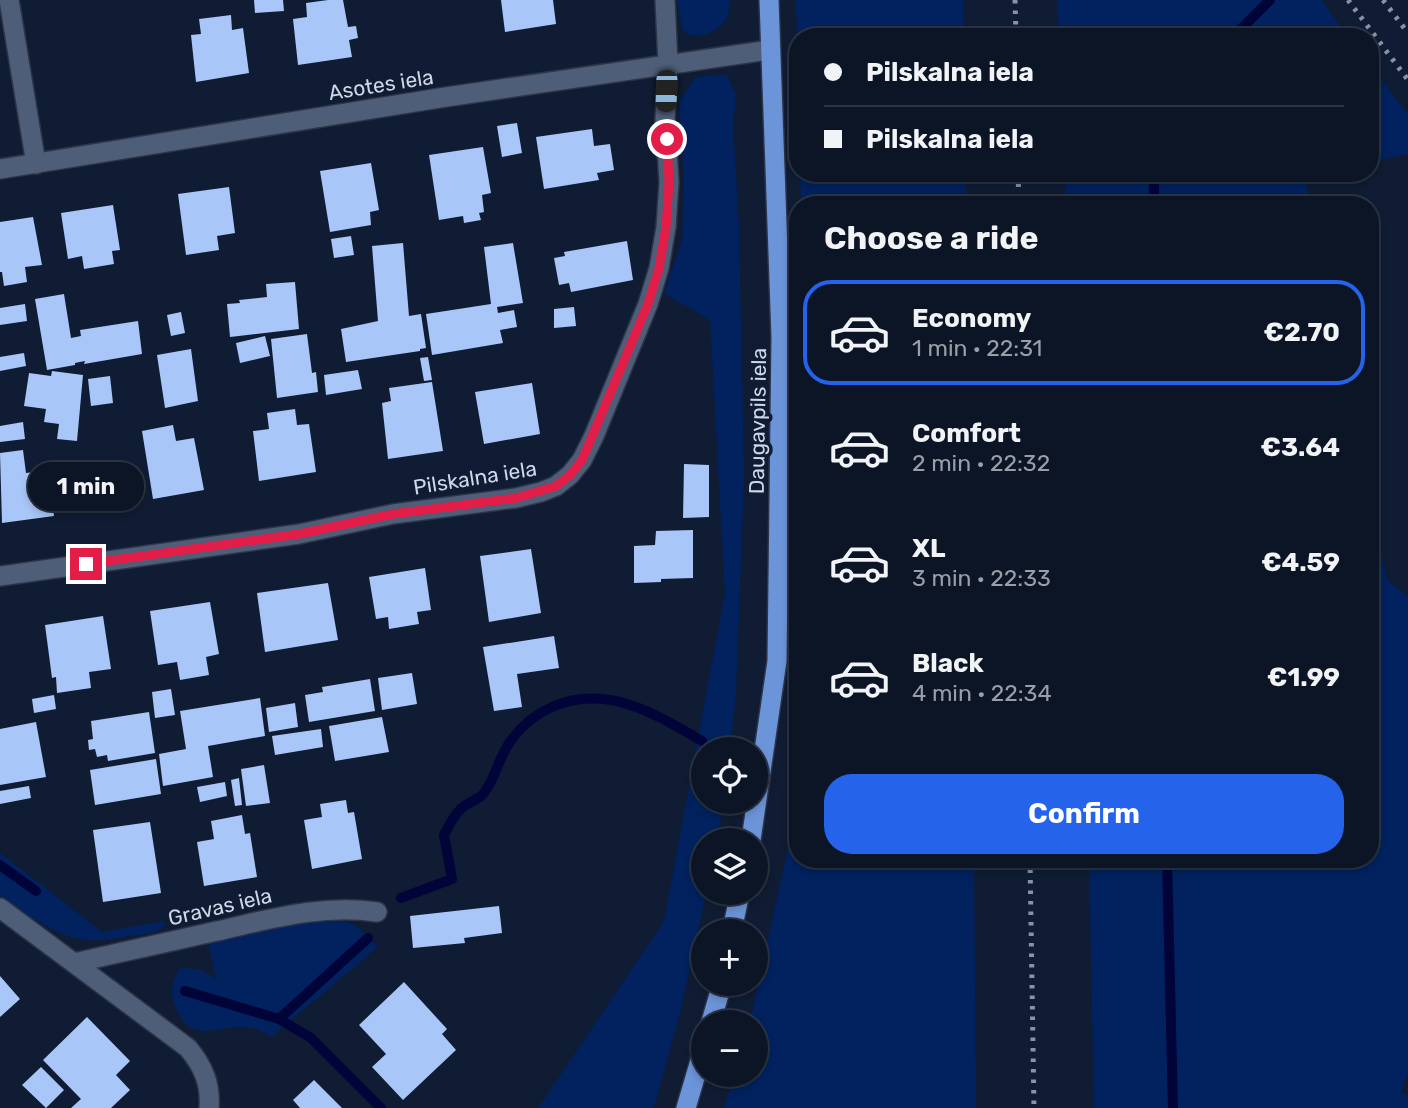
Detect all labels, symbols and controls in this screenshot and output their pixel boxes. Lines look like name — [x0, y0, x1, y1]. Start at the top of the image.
text: Pilskalna iela — [866, 57, 1034, 88]
street label: Asotes iela — [327, 64, 435, 105]
car — [655, 70, 678, 112]
route start — [651, 123, 683, 155]
text: Pilskalna iela — [866, 124, 1034, 155]
text: Choose a ride — [824, 219, 1038, 257]
icon: car — [828, 301, 891, 364]
text: Economy — [912, 303, 1031, 334]
text: €2.70 — [1264, 317, 1340, 348]
text: 1 min · 22:31 — [912, 334, 1042, 362]
street label: Daugavpils iela — [744, 348, 771, 494]
icon: car — [828, 416, 891, 479]
text: Comfort — [912, 418, 1021, 449]
text: €3.64 — [1261, 432, 1340, 463]
text: 2 min · 22:32 — [912, 449, 1050, 477]
street label: Pilskalna iela — [411, 455, 538, 500]
callout: 1 min — [28, 462, 144, 512]
text: 1 min — [57, 472, 115, 500]
icon: car — [828, 531, 891, 594]
text: XL — [912, 533, 945, 564]
text: €4.59 — [1261, 547, 1340, 578]
route end — [70, 548, 102, 580]
text: 3 min · 22:33 — [912, 564, 1051, 592]
icon: car — [828, 646, 891, 709]
text: Black — [912, 648, 984, 679]
text: €1.99 — [1267, 662, 1340, 693]
text: 4 min · 22:34 — [912, 679, 1052, 707]
map controls — [691, 737, 768, 1087]
button: locate — [691, 737, 768, 814]
button: Confirm — [824, 774, 1344, 854]
button: layers — [691, 828, 768, 905]
street label: Gravas iela — [166, 882, 274, 931]
button: + — [691, 919, 768, 996]
button: − — [691, 1010, 768, 1087]

